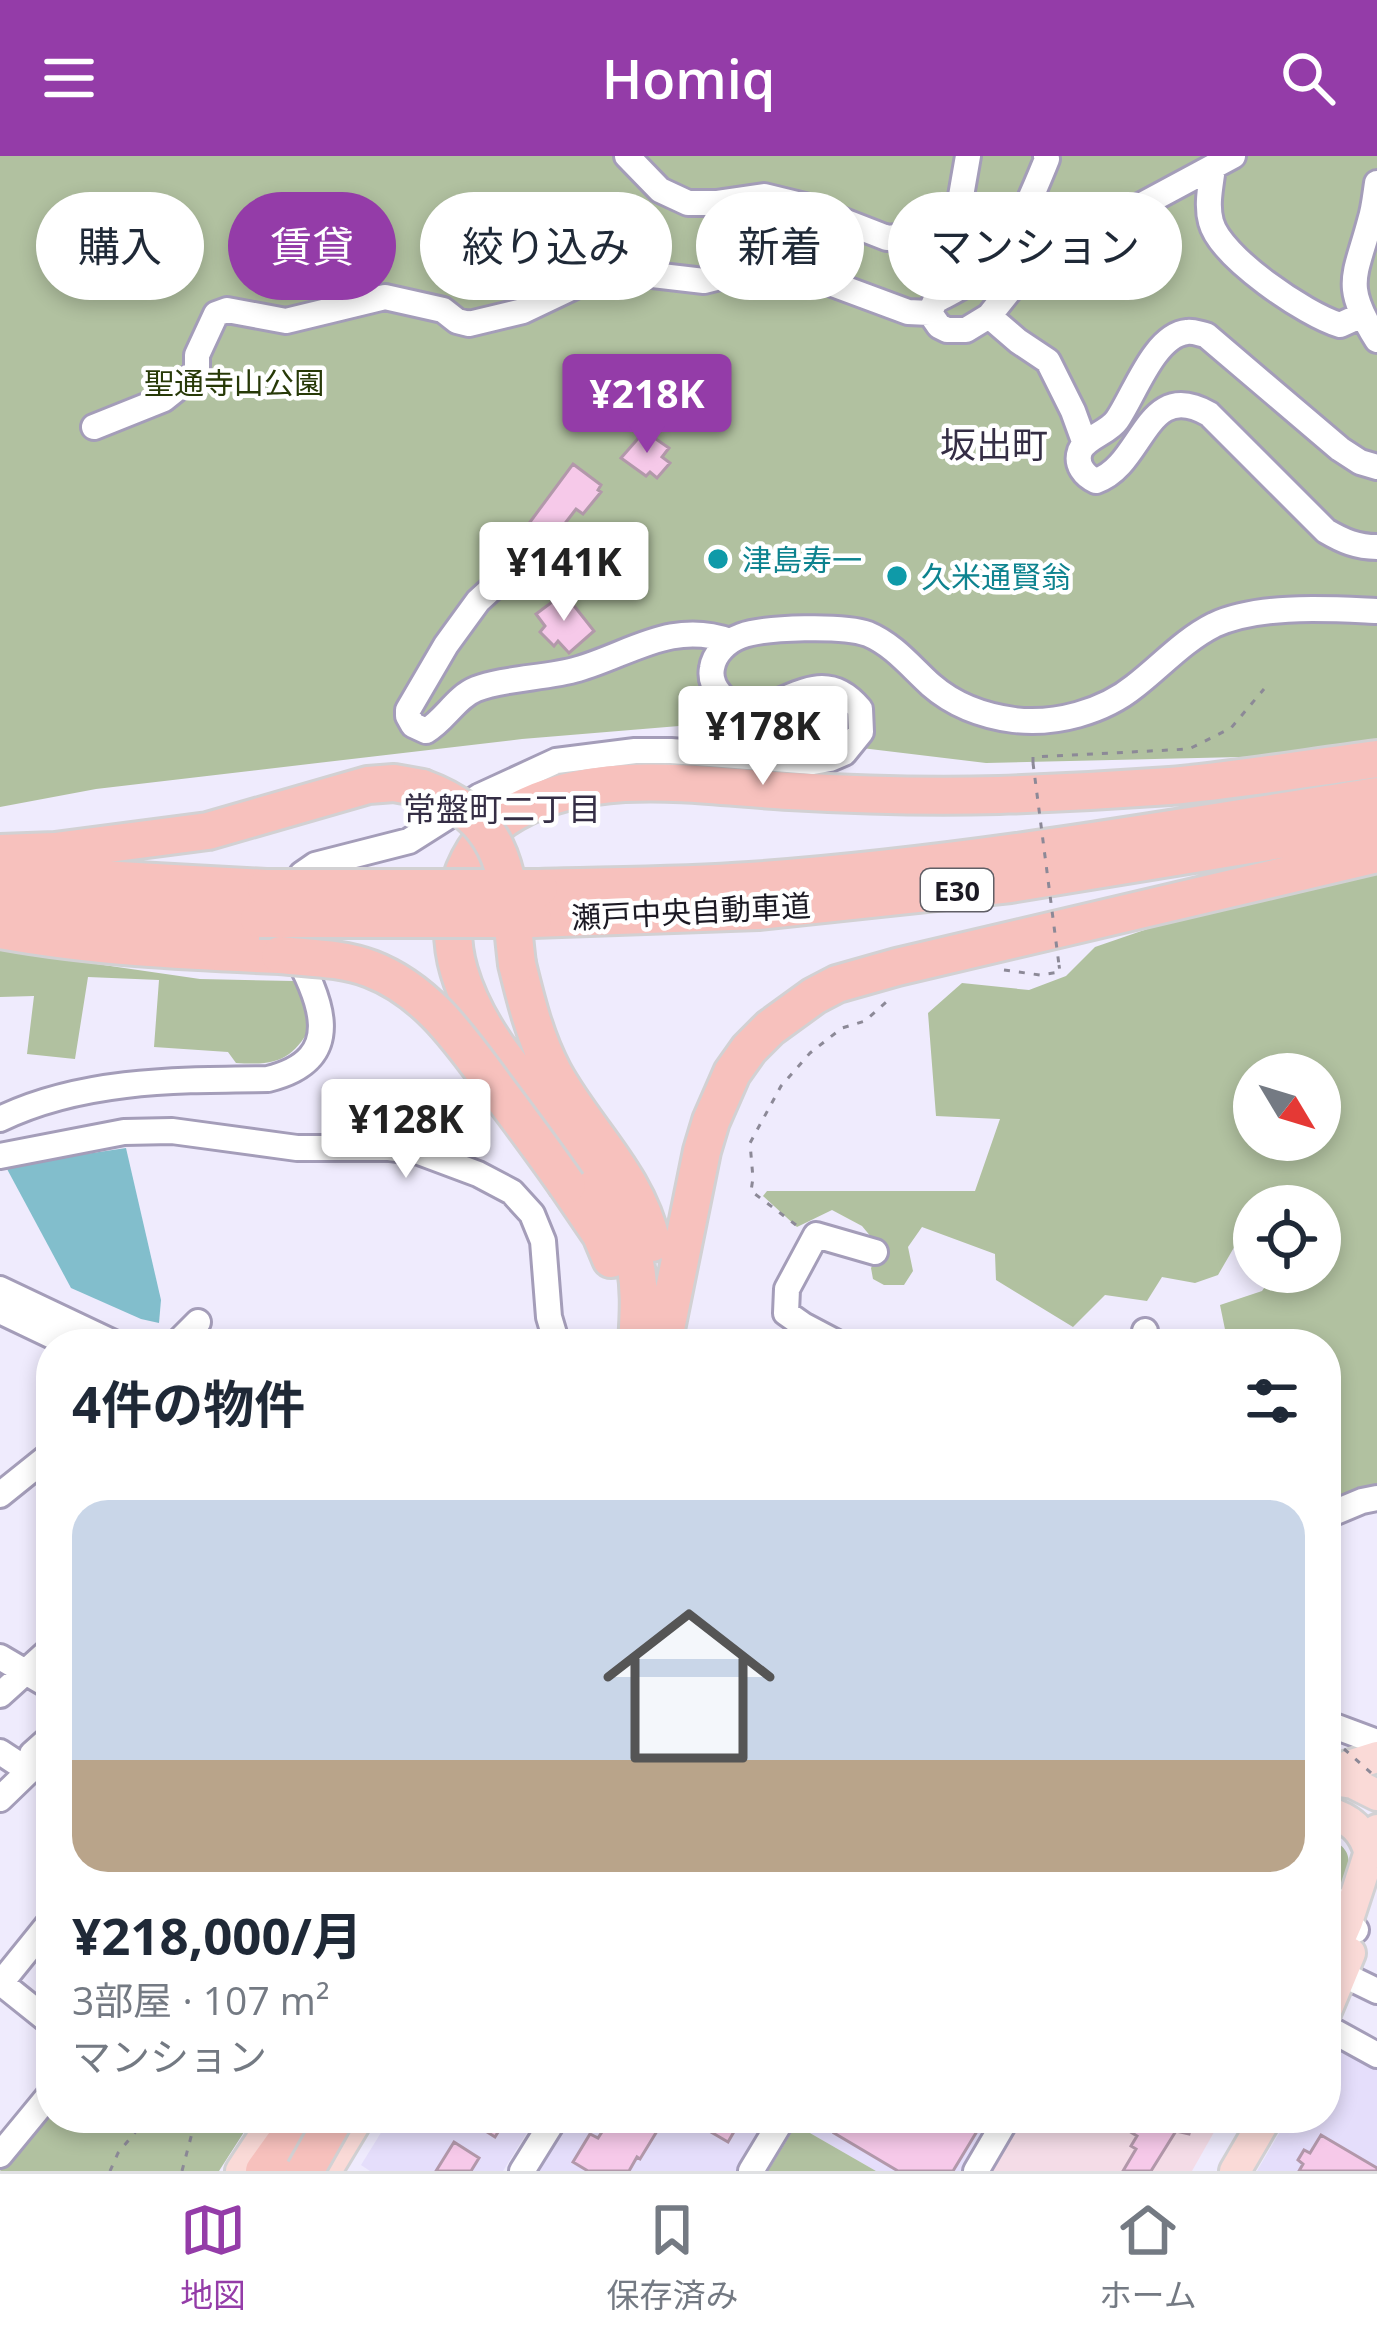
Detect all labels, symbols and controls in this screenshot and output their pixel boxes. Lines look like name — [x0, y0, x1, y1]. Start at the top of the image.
text: Homiq — [602, 41, 775, 115]
icon: menu — [36, 45, 102, 111]
icon: search — [1275, 45, 1341, 111]
chip: 購入 — [36, 192, 204, 300]
chip: 賃貸 — [228, 192, 396, 300]
chip: 絞り込み — [420, 192, 672, 300]
chip: 新着 — [696, 192, 864, 300]
chip: マンション — [888, 192, 1182, 300]
pin: ¥218K — [563, 354, 731, 456]
park label: 聖通寺山公園 — [144, 362, 324, 403]
text: ¥218K — [589, 366, 705, 419]
district label: 坂出町 — [940, 420, 1048, 469]
pin: ¥141K — [480, 522, 648, 624]
text: ¥141K — [506, 534, 622, 587]
place label: 津島寿一 — [742, 539, 862, 580]
marker: 津島寿一 — [705, 546, 731, 572]
place label: 久米通賢翁 — [921, 556, 1071, 597]
marker: 久米通賢翁 — [884, 563, 910, 589]
pin: ¥178K — [679, 686, 847, 788]
text: ¥178K — [705, 698, 821, 751]
district label: 常盤町二丁目 — [403, 786, 601, 831]
road number: E30 — [921, 869, 993, 911]
street label: 瀬戸中央自動車道 — [570, 884, 812, 938]
north arrow — [1233, 1053, 1341, 1161]
map controls — [1233, 1053, 1341, 1293]
pin: ¥128K — [322, 1079, 490, 1181]
text: ¥128K — [348, 1091, 464, 1144]
button: locate — [1233, 1185, 1341, 1293]
text: 4件の物件 — [72, 1368, 305, 1438]
icon: filters — [1239, 1368, 1305, 1434]
icon: home — [581, 1578, 797, 1794]
text: ¥218,000/月 — [72, 1900, 363, 1970]
text: 3部屋 · 107 m² — [72, 1973, 330, 2026]
text: マンション — [72, 2029, 267, 2082]
tab: 地図 — [180, 2197, 246, 2317]
tab: 保存済み — [606, 2197, 738, 2317]
tab: ホーム — [1099, 2197, 1197, 2317]

